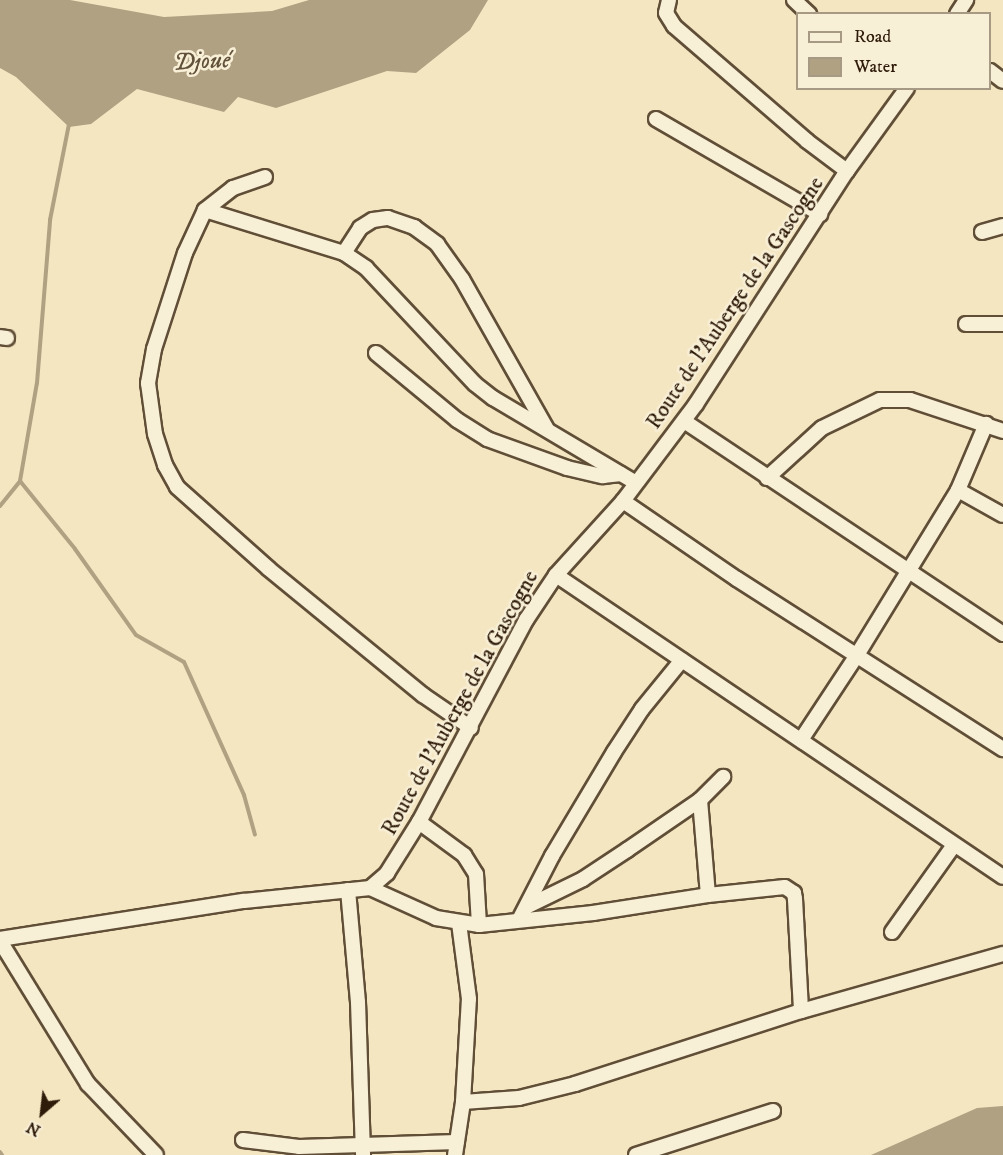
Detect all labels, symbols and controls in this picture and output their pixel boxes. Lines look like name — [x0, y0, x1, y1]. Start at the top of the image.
legend — [796, 12, 991, 90]
text: Road — [854, 26, 891, 48]
water label: Djoué — [173, 46, 231, 78]
text: Water — [854, 56, 897, 78]
street label: Route de l'Auberge de la Gascogne — [641, 172, 829, 434]
street label: Route de l'Auberge de la Gascogne — [376, 566, 544, 840]
north arrow — [12, 1083, 72, 1143]
text: N — [23, 1117, 44, 1141]

